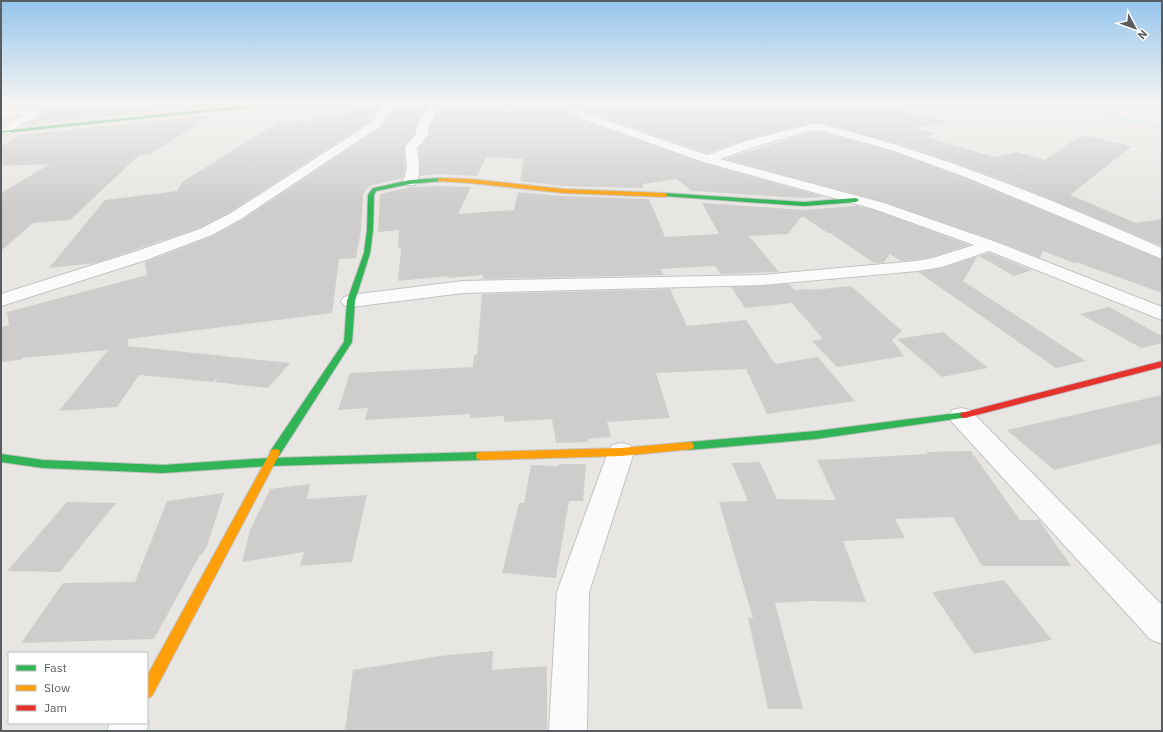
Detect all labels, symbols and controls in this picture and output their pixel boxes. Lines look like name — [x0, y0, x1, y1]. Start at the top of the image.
north arrow — [1115, 8, 1155, 48]
text: N — [1135, 27, 1150, 42]
legend — [8, 652, 148, 724]
text: Fast — [44, 660, 67, 675]
text: Slow — [44, 680, 70, 695]
text: Jam — [44, 700, 67, 715]

